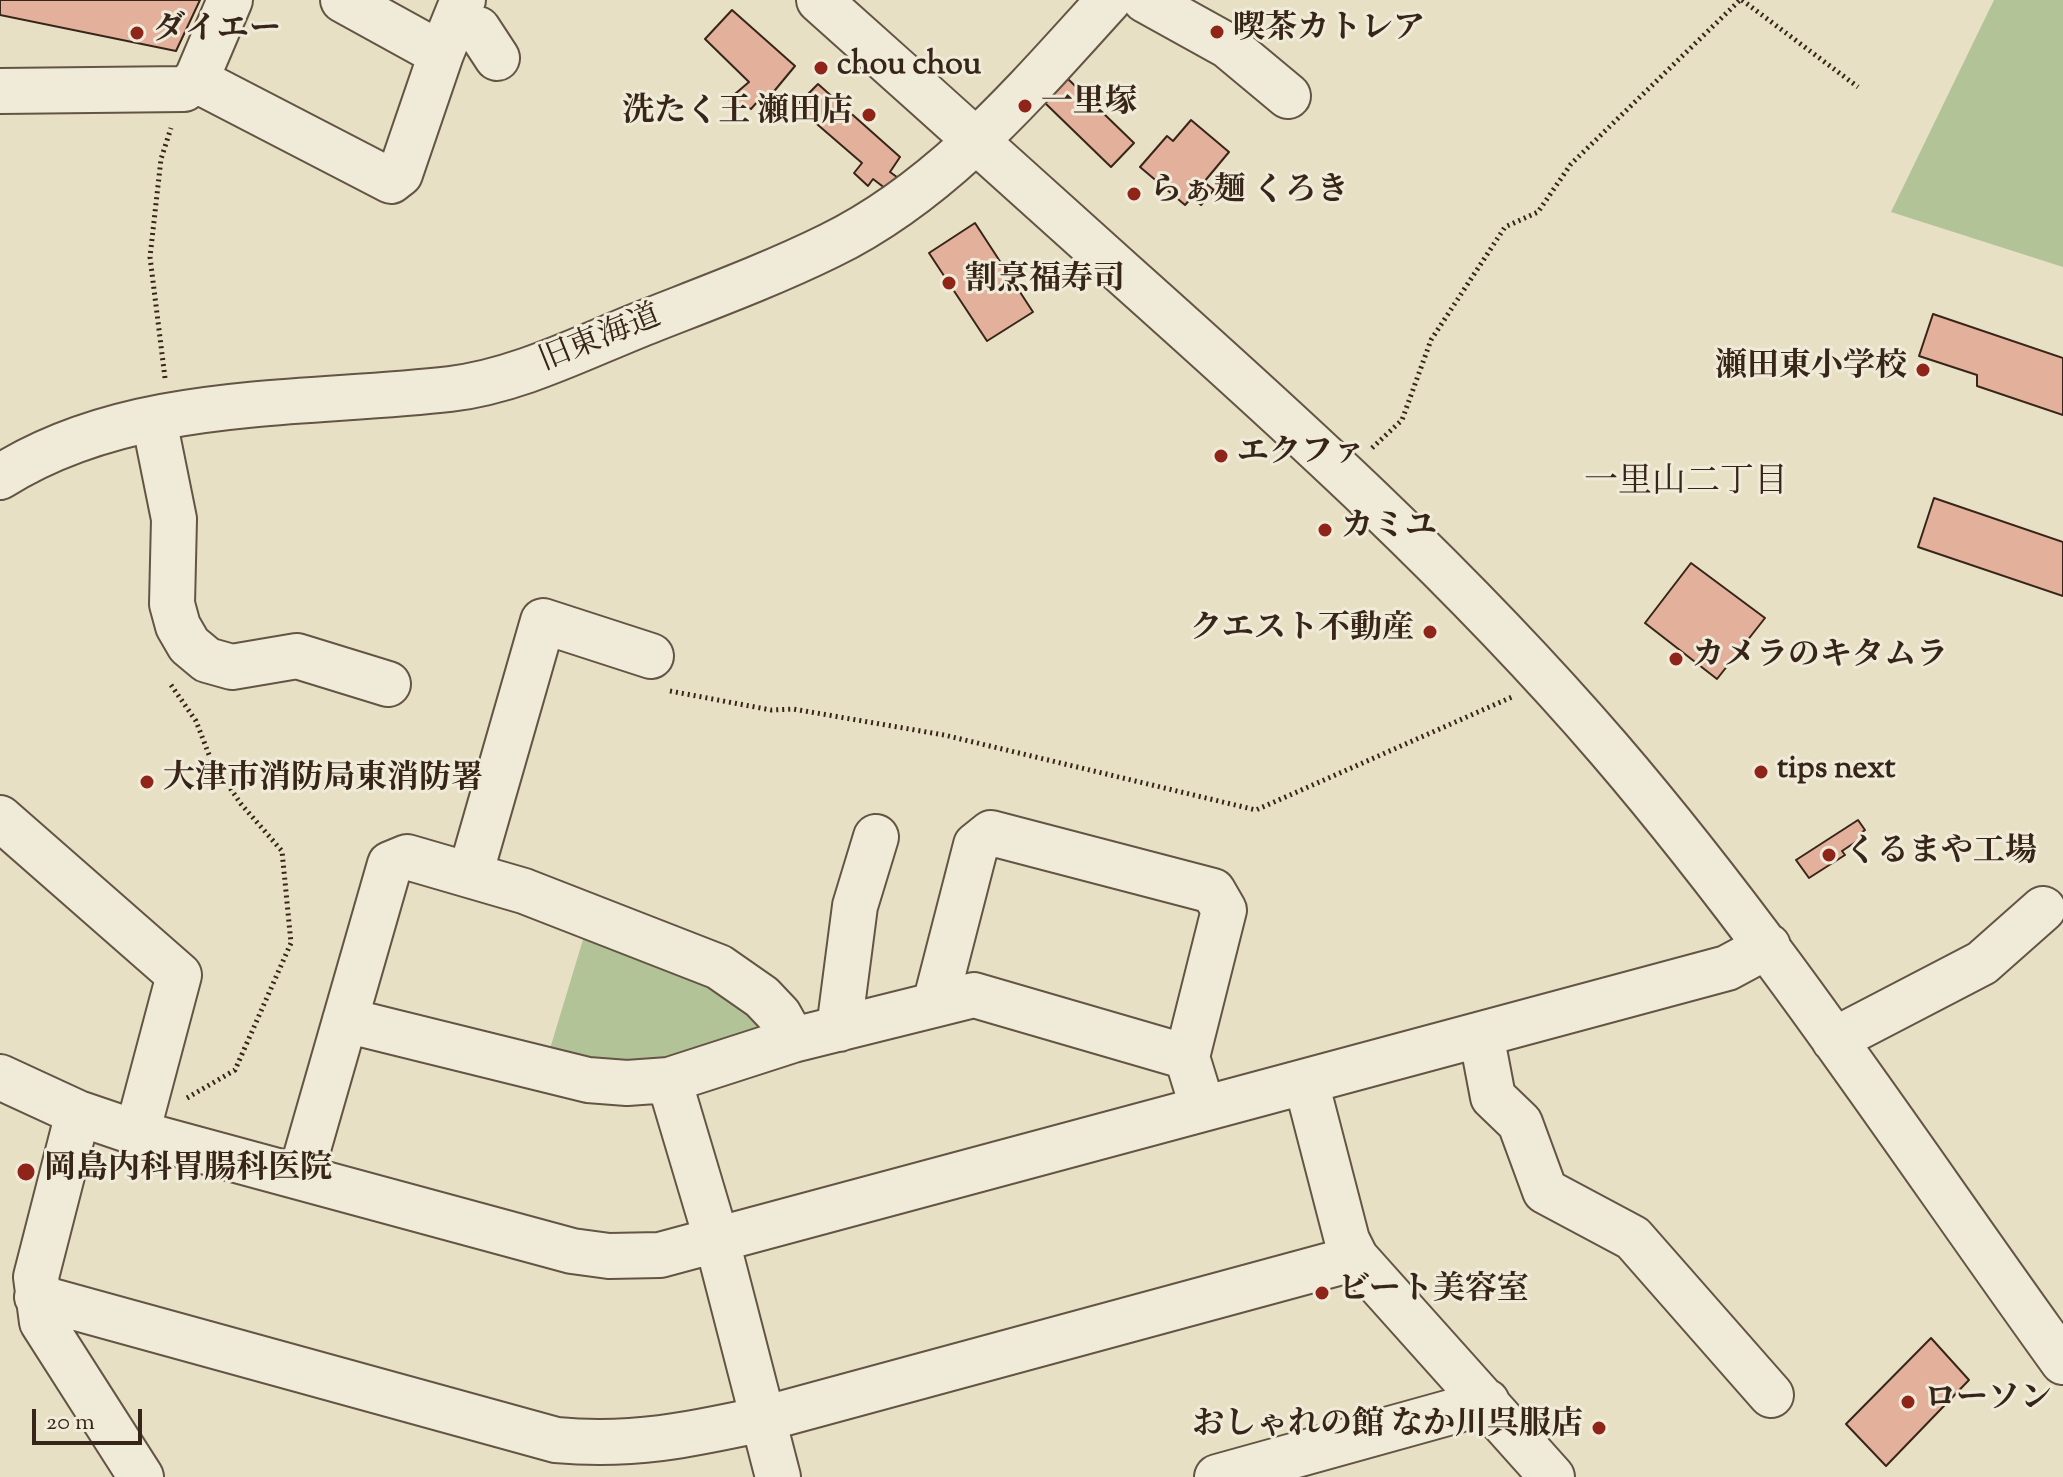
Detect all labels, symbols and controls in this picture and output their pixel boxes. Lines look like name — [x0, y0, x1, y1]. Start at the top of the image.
place label: 喫茶カトレア — [1233, 13, 1425, 51]
place label: ダイエー — [153, 14, 281, 52]
marker: 喫茶カトレア — [1208, 23, 1226, 41]
marker: ダイエー — [128, 24, 146, 42]
place label: chou chou — [837, 49, 981, 87]
marker: chou chou — [812, 59, 830, 77]
place label: 一里塚 — [1041, 87, 1137, 125]
place label: 洗たく王 瀬田店 — [622, 96, 853, 134]
marker: 一里塚 — [1016, 97, 1034, 115]
marker: 洗たく王 瀬田店 — [860, 106, 878, 124]
place label: らぁ麺 くろき — [1150, 175, 1349, 213]
marker: らぁ麺 くろき — [1125, 185, 1143, 203]
place label: 割烹福寿司 — [965, 264, 1125, 302]
marker: 割烹福寿司 — [940, 274, 958, 292]
street label: 旧東海道 — [534, 299, 668, 383]
place label: 瀬田東小学校 — [1715, 351, 1907, 389]
marker: 瀬田東小学校 — [1914, 361, 1932, 379]
place label: エクファ — [1237, 437, 1365, 475]
marker: エクファ — [1212, 447, 1230, 465]
district label: 一里山二丁目 — [1584, 465, 1788, 505]
place label: カミユ — [1341, 511, 1437, 549]
marker: カミユ — [1316, 521, 1334, 539]
place label: クエスト不動産 — [1190, 613, 1414, 651]
marker: クエスト不動産 — [1421, 623, 1439, 641]
place label: カメラのキタムラ — [1692, 640, 1948, 678]
marker: カメラのキタムラ — [1667, 650, 1685, 668]
place label: tips next — [1777, 753, 1895, 791]
place label: 大津市消防局東消防署 — [163, 763, 483, 801]
marker: tips next — [1752, 763, 1770, 781]
marker: 大津市消防局東消防署 — [138, 773, 156, 791]
place label: くるまや工場 — [1845, 836, 2037, 874]
marker: くるまや工場 — [1820, 846, 1838, 864]
place label: 岡島内科胃腸科医院 — [44, 1153, 332, 1191]
marker: 岡島内科胃腸科医院 — [15, 1161, 37, 1183]
place label: ビート美容室 — [1338, 1274, 1529, 1312]
marker: ビート美容室 — [1313, 1284, 1331, 1302]
place label: ローソン — [1924, 1383, 2052, 1421]
scale bar — [36, 1393, 146, 1443]
marker: ローソン — [1899, 1393, 1917, 1411]
text: 20 m — [46, 1406, 95, 1440]
place label: おしゃれの館 なか川呉服店 — [1192, 1409, 1583, 1447]
marker: おしゃれの館 なか川呉服店 — [1590, 1419, 1608, 1437]

